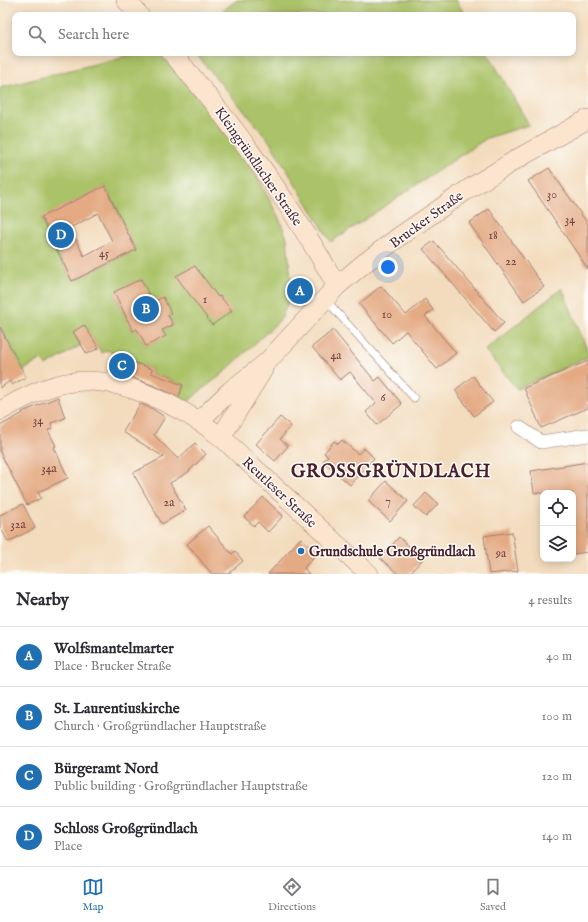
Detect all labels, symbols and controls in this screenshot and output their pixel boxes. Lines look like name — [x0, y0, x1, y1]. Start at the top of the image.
search box — [12, 12, 576, 56]
icon: search — [26, 23, 48, 45]
text: Search here — [58, 25, 129, 44]
street label: Kleingründlacher Straße — [210, 104, 306, 230]
street label: Brucker Straße — [386, 187, 467, 253]
house number: 30 — [547, 187, 557, 202]
house number: 34 — [565, 212, 575, 227]
pin: D — [48, 220, 74, 250]
house number: 18 — [488, 228, 498, 243]
house number: 45 — [99, 246, 110, 261]
house number: 22 — [505, 254, 517, 269]
your location — [378, 257, 398, 277]
pin: A — [287, 276, 313, 306]
house number: 1 — [203, 292, 207, 307]
pin: B — [133, 294, 159, 324]
house number: 10 — [382, 307, 392, 322]
house number: 4a — [330, 348, 342, 363]
pin: C — [109, 351, 135, 381]
house number: 6 — [380, 390, 386, 405]
house number: 34 — [33, 413, 43, 428]
street label: Reutleser Straße — [238, 454, 321, 532]
district label: GROSSGRÜNDLACH — [291, 459, 491, 484]
house number: 34a — [41, 461, 58, 476]
map controls — [540, 490, 576, 562]
button: locate — [540, 490, 576, 526]
house number: 7 — [385, 494, 391, 509]
house number: 2a — [164, 495, 175, 510]
house number: 32a — [10, 517, 26, 532]
button: layers — [540, 526, 576, 562]
place label: Grundschule Großgründlach — [309, 543, 476, 561]
marker: Grundschule Großgründlach — [296, 546, 306, 556]
house number: 9a — [495, 546, 507, 561]
text: Nearby — [16, 590, 69, 611]
text: 4 results — [528, 592, 572, 609]
text: Wolfsmantelmarter — [54, 639, 174, 658]
text: A — [25, 648, 33, 665]
text: 40 m — [546, 648, 572, 665]
text: Place · Brucker Straße — [54, 658, 171, 675]
text: St. Laurentiuskirche — [54, 699, 180, 718]
text: B — [25, 708, 33, 725]
text: 100 m — [542, 708, 572, 725]
text: Church · Großgründlacher Hauptstraße — [54, 718, 266, 735]
text: Bürgeramt Nord — [54, 759, 158, 778]
text: C — [24, 768, 34, 785]
text: 120 m — [542, 768, 572, 785]
text: Public building · Großgründlacher Hauptstraße — [54, 778, 308, 795]
text: Schloss Großgründlach — [54, 819, 198, 838]
text: D — [24, 828, 34, 845]
text: 140 m — [542, 828, 572, 845]
text: Place — [54, 838, 82, 855]
tab: Map — [82, 876, 104, 914]
tab: Directions — [268, 876, 316, 914]
tab: Saved — [480, 876, 506, 914]

